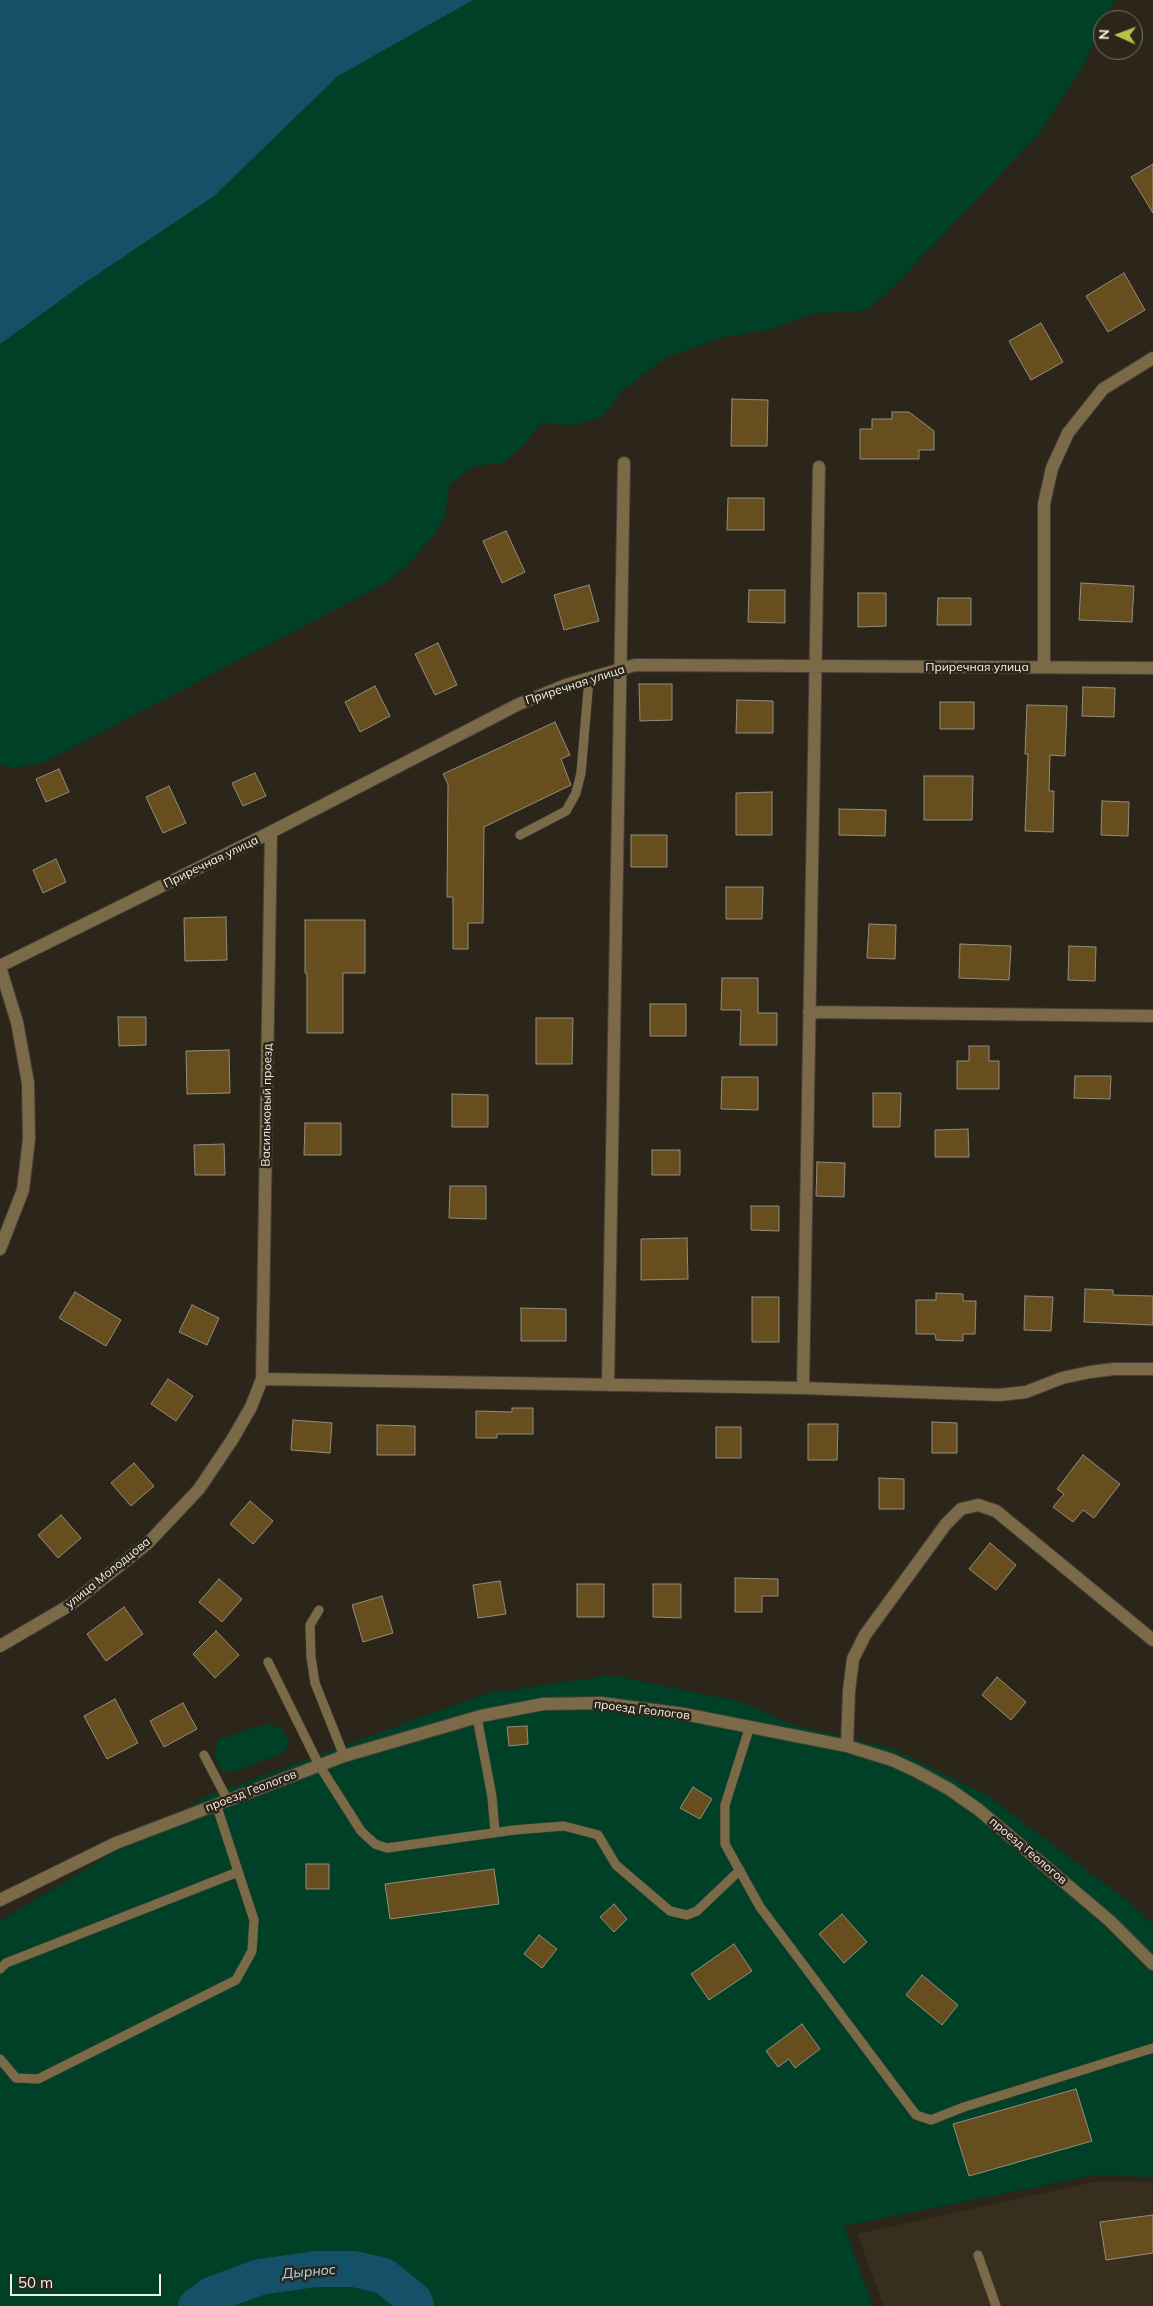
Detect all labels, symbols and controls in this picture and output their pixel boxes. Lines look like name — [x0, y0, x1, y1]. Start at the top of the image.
north arrow — [1093, 10, 1143, 60]
text: N — [1095, 29, 1113, 40]
street label: Приречная улица — [925, 660, 1029, 674]
street label: Приречная улица — [524, 662, 626, 708]
street label: Приречная улица — [161, 833, 261, 891]
street label: Васильковый проезд — [259, 1043, 275, 1167]
street label: улица Молодцова — [63, 1534, 153, 1612]
street label: проезд Геологов — [593, 1697, 691, 1723]
street label: проезд Геологов — [203, 1767, 299, 1815]
street label: проезд Геологов — [986, 1814, 1070, 1888]
water label: Дырнос — [281, 2261, 337, 2283]
scale bar — [12, 2264, 164, 2296]
text: 50 m — [18, 2273, 53, 2292]

